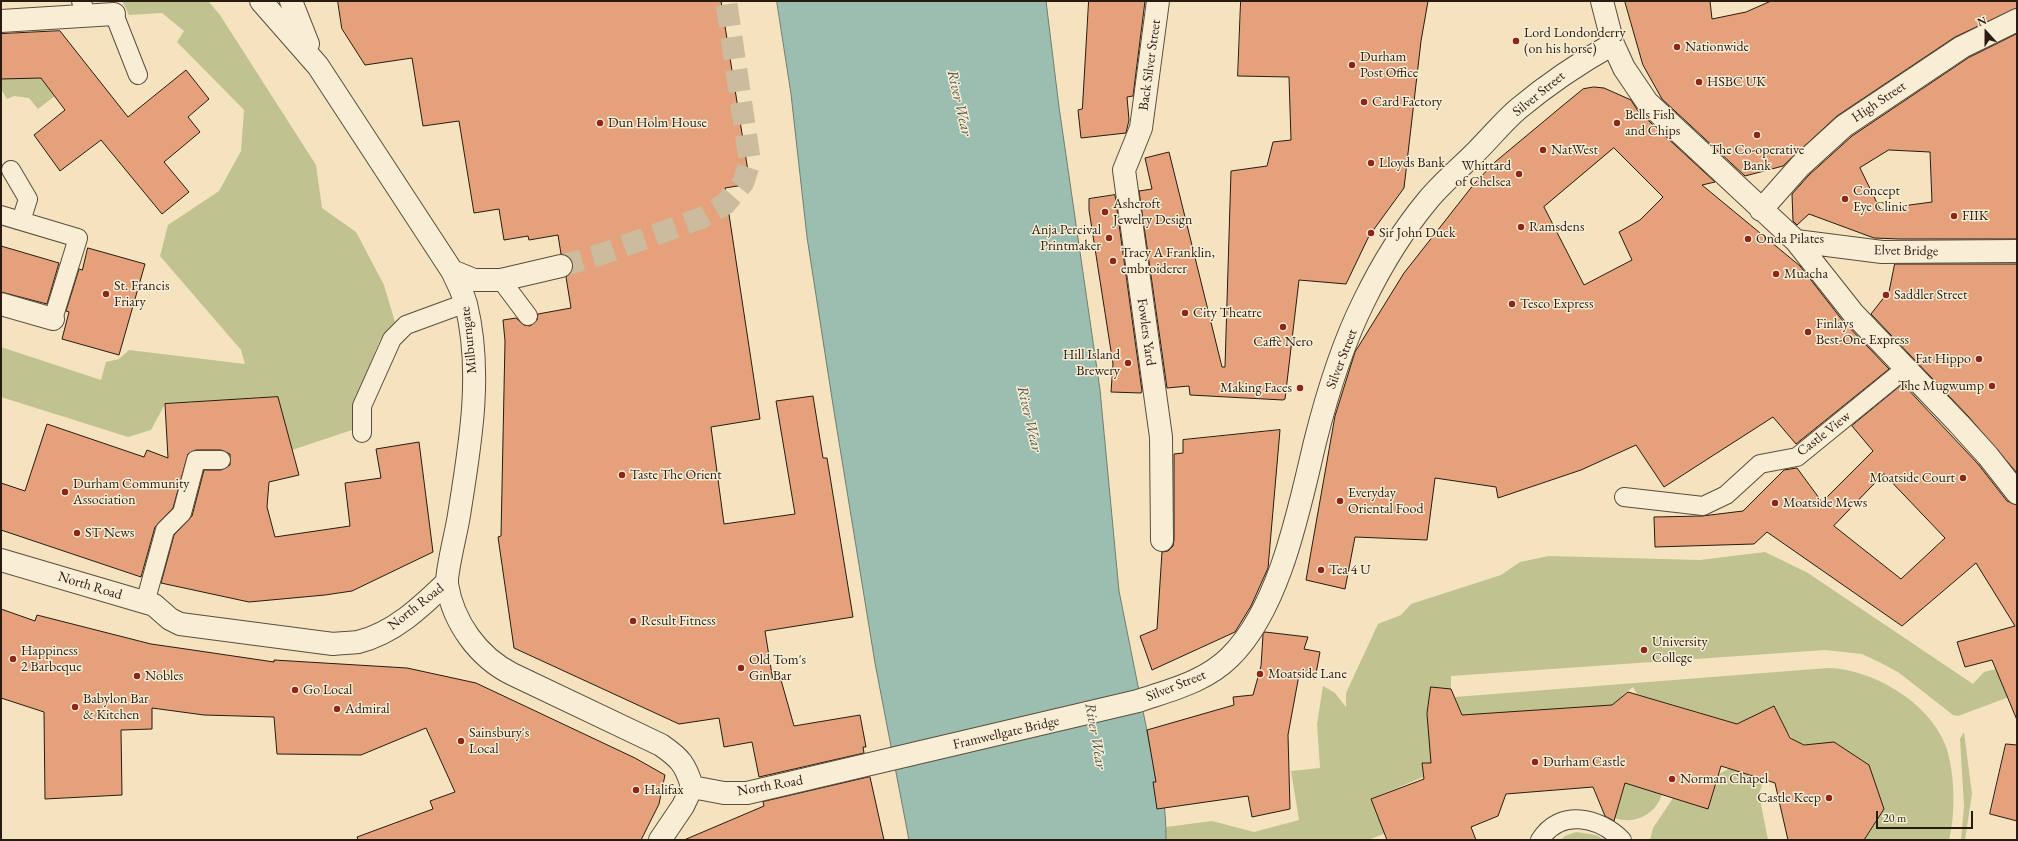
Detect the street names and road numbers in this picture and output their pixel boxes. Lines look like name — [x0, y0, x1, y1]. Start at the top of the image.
street label: Back Silver Street — [1135, 18, 1165, 112]
street label: Silver Street — [1509, 68, 1569, 120]
street label: High Street — [1849, 78, 1909, 126]
street label: Elvet Bridge — [1874, 242, 1938, 260]
street label: Fowlers Yard — [1133, 297, 1159, 367]
street label: Milburngate — [457, 306, 481, 374]
street label: Silver Street — [1323, 327, 1361, 391]
street label: Castle View — [1794, 408, 1854, 460]
street label: North Road — [56, 568, 124, 604]
street label: North Road — [385, 580, 447, 634]
street label: Silver Street — [1144, 666, 1208, 706]
street label: Framwellgate Bridge — [951, 713, 1061, 753]
street label: North Road — [736, 772, 804, 800]

